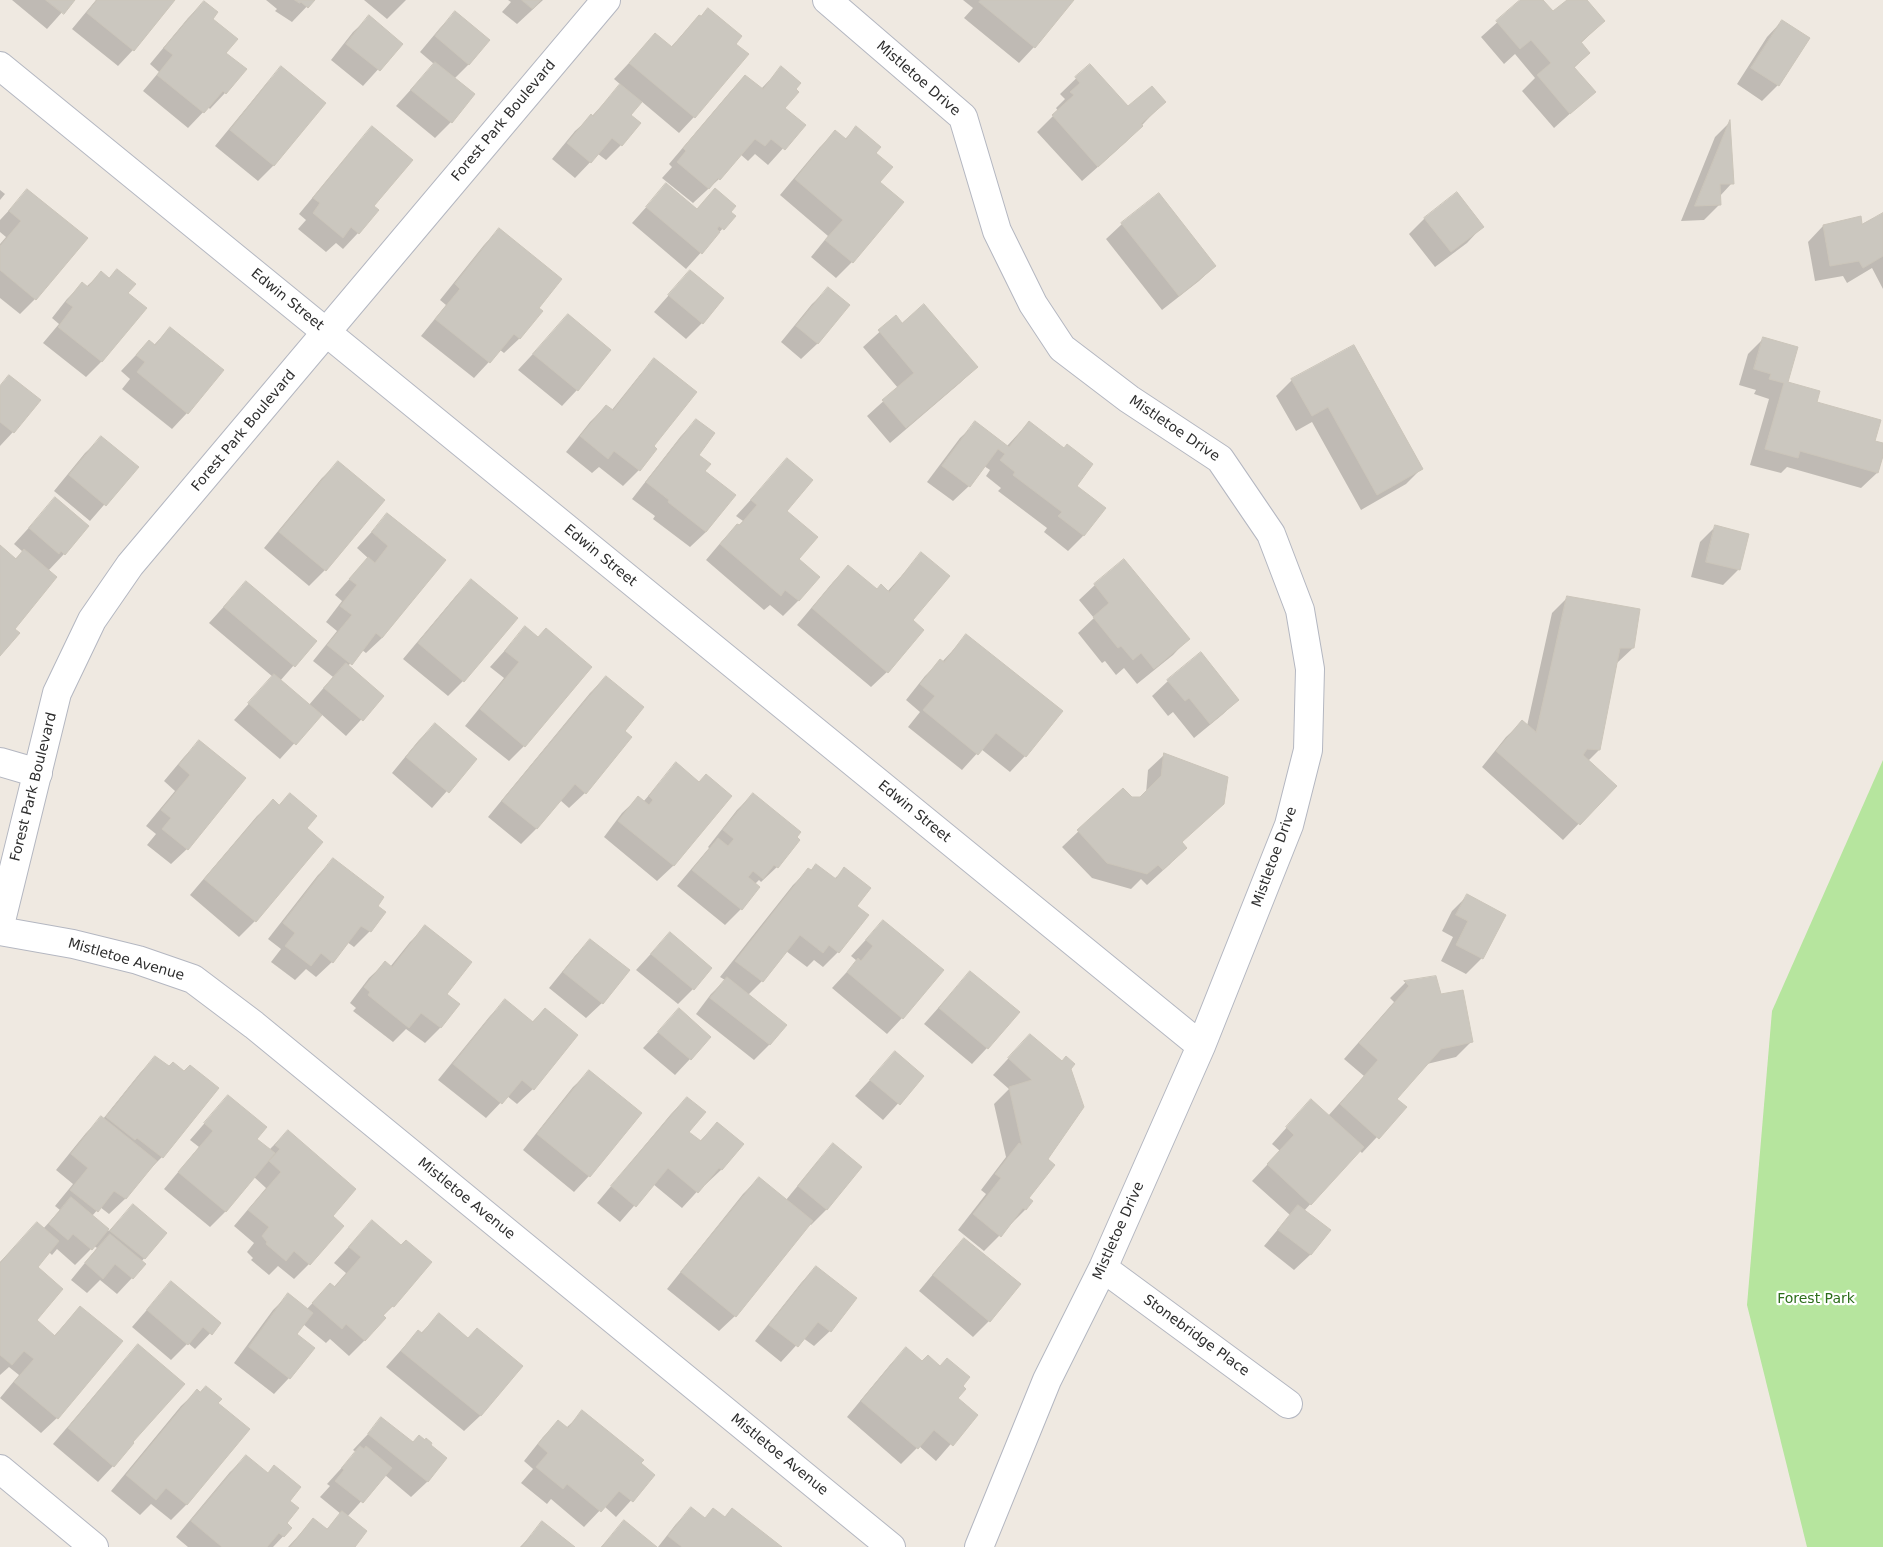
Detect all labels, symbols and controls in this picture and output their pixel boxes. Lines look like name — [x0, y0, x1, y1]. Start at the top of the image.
street label: Mistletoe Drive — [873, 38, 963, 120]
street label: Forest Park Boulevard — [448, 57, 560, 185]
street label: Edwin Street — [247, 265, 327, 335]
street label: Forest Park Boulevard — [188, 367, 300, 495]
street label: Mistletoe Drive — [1125, 392, 1223, 466]
street label: Edwin Street — [560, 521, 640, 591]
street label: Forest Park Boulevard — [7, 711, 61, 863]
street label: Edwin Street — [874, 777, 954, 847]
street label: Mistletoe Drive — [1249, 804, 1301, 910]
street label: Mistletoe Avenue — [66, 935, 186, 985]
street label: Mistletoe Avenue — [414, 1155, 518, 1243]
street label: Mistletoe Drive — [1090, 1179, 1148, 1283]
park label: Forest Park — [1777, 1291, 1855, 1307]
street label: Stonebridge Place — [1140, 1292, 1252, 1380]
street label: Mistletoe Avenue — [727, 1411, 831, 1499]

